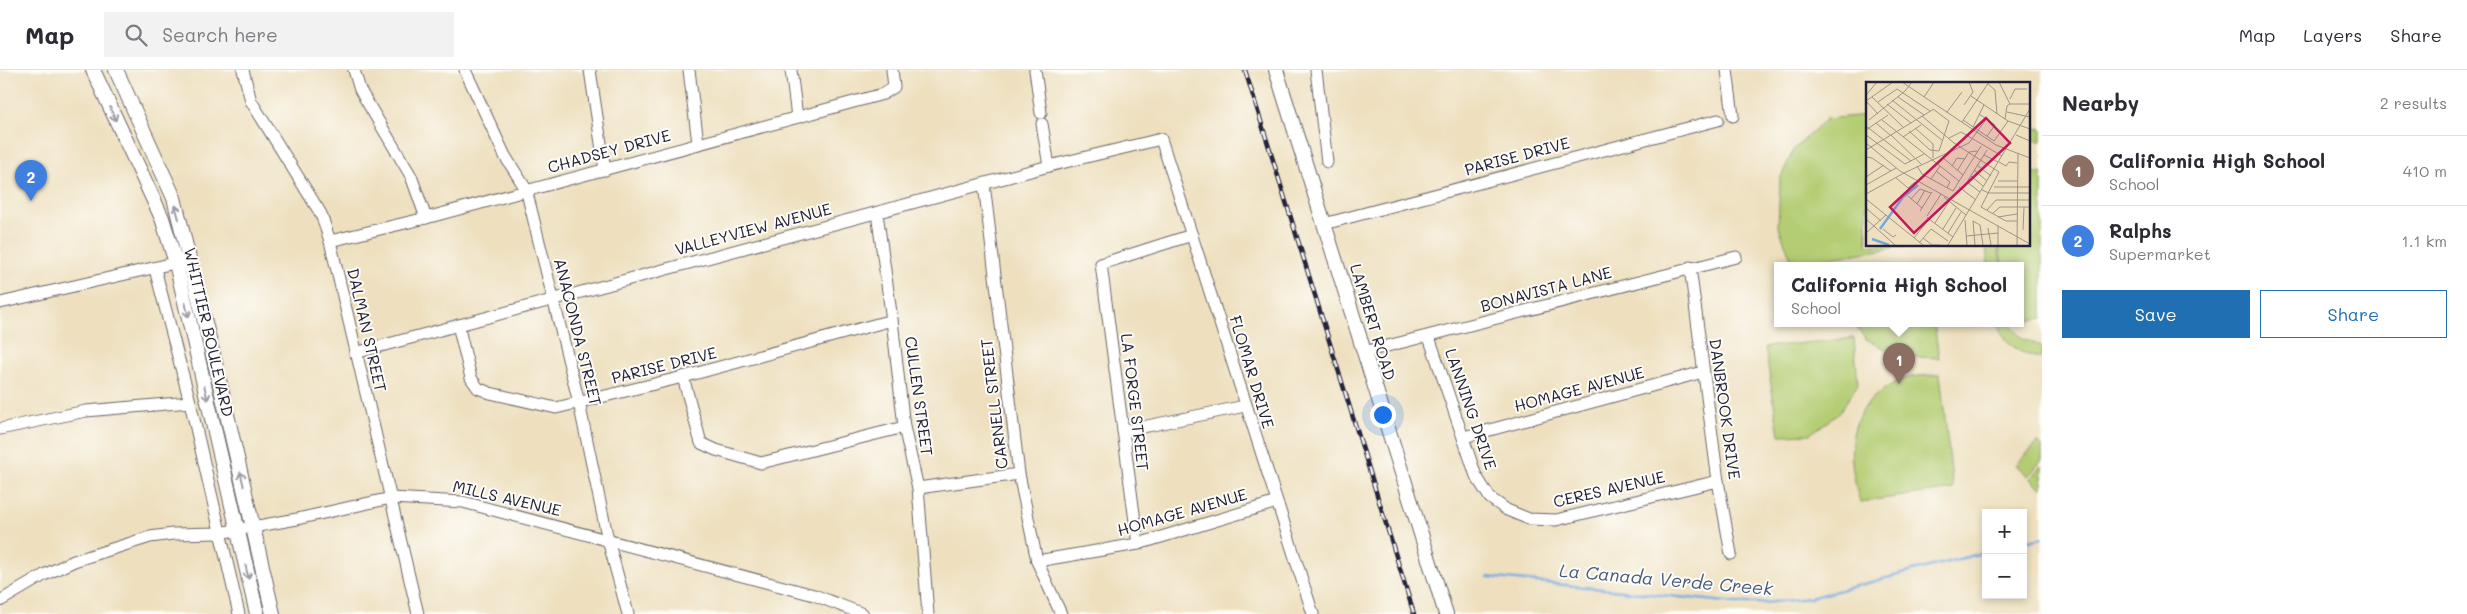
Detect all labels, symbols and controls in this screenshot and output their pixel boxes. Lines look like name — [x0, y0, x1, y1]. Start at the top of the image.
search box — [104, 12, 454, 57]
text: Map — [25, 19, 74, 50]
icon: search — [122, 21, 150, 49]
text: Search here — [162, 22, 278, 47]
text: Map — [2239, 23, 2275, 47]
text: Layers — [2303, 23, 2362, 47]
text: Share — [2390, 23, 2442, 47]
inset map — [1866, 82, 2030, 246]
text: Nearby — [2062, 89, 2139, 116]
text: 2 results — [2380, 92, 2447, 113]
one-way arrow — [109, 106, 118, 121]
street label: CHADSEY DRIVE — [545, 124, 673, 177]
street label: PARISE DRIVE — [1462, 131, 1572, 180]
text: California High School — [2109, 148, 2325, 173]
pin: 2 — [15, 160, 47, 201]
text: 1 — [2074, 160, 2082, 181]
text: 410 m — [2403, 160, 2447, 181]
text: School — [2109, 173, 2159, 194]
street label: VALLEYVIEW AVENUE — [672, 198, 833, 259]
one-way arrow — [172, 204, 182, 220]
text: Ralphs — [2109, 218, 2172, 243]
text: 2 — [2074, 230, 2082, 251]
text: 1.1 km — [2402, 230, 2447, 251]
text: Supermarket — [2109, 243, 2211, 264]
street label: WHITTIER BOULEVARD — [180, 245, 239, 418]
street label: ANACONDA STREET — [550, 256, 607, 408]
street label: LAMBERT ROAD — [1346, 261, 1401, 383]
street label: BONAVISTA LANE — [1478, 261, 1614, 316]
popup — [1774, 262, 2024, 327]
street label: DALMAN STREET — [343, 266, 392, 394]
text: California High School — [1791, 272, 2007, 297]
button: Save — [2062, 290, 2250, 338]
button: Share — [2260, 290, 2447, 338]
text: School — [1791, 297, 1841, 318]
one-way arrow — [183, 302, 192, 318]
street label: FLOMAR DRIVE — [1225, 313, 1280, 431]
street label: LA FORGE STREET — [1117, 332, 1154, 472]
street label: CULLEN STREET — [901, 335, 938, 457]
street label: DANBROOK DRIVE — [1705, 337, 1746, 481]
street label: CARNELL STREET — [975, 338, 1012, 470]
street label: PARISE DRIVE — [609, 341, 719, 388]
pin: 1 — [1883, 343, 1915, 384]
street label: LANNING DRIVE — [1441, 346, 1502, 472]
street label: HOMAGE AVENUE — [1512, 361, 1646, 416]
one-way arrow — [202, 385, 211, 401]
your location — [1370, 402, 1396, 428]
street label: CERES AVENUE — [1551, 465, 1667, 512]
one-way arrow — [237, 472, 246, 488]
street label: MILLS AVENUE — [451, 475, 563, 520]
street label: HOMAGE AVENUE — [1115, 483, 1249, 540]
map controls — [1982, 509, 2027, 599]
button: + — [1982, 509, 2027, 554]
button: − — [1982, 554, 2027, 599]
water label: La Canada Verde Creek — [1558, 558, 1774, 600]
one-way arrow — [243, 563, 252, 579]

